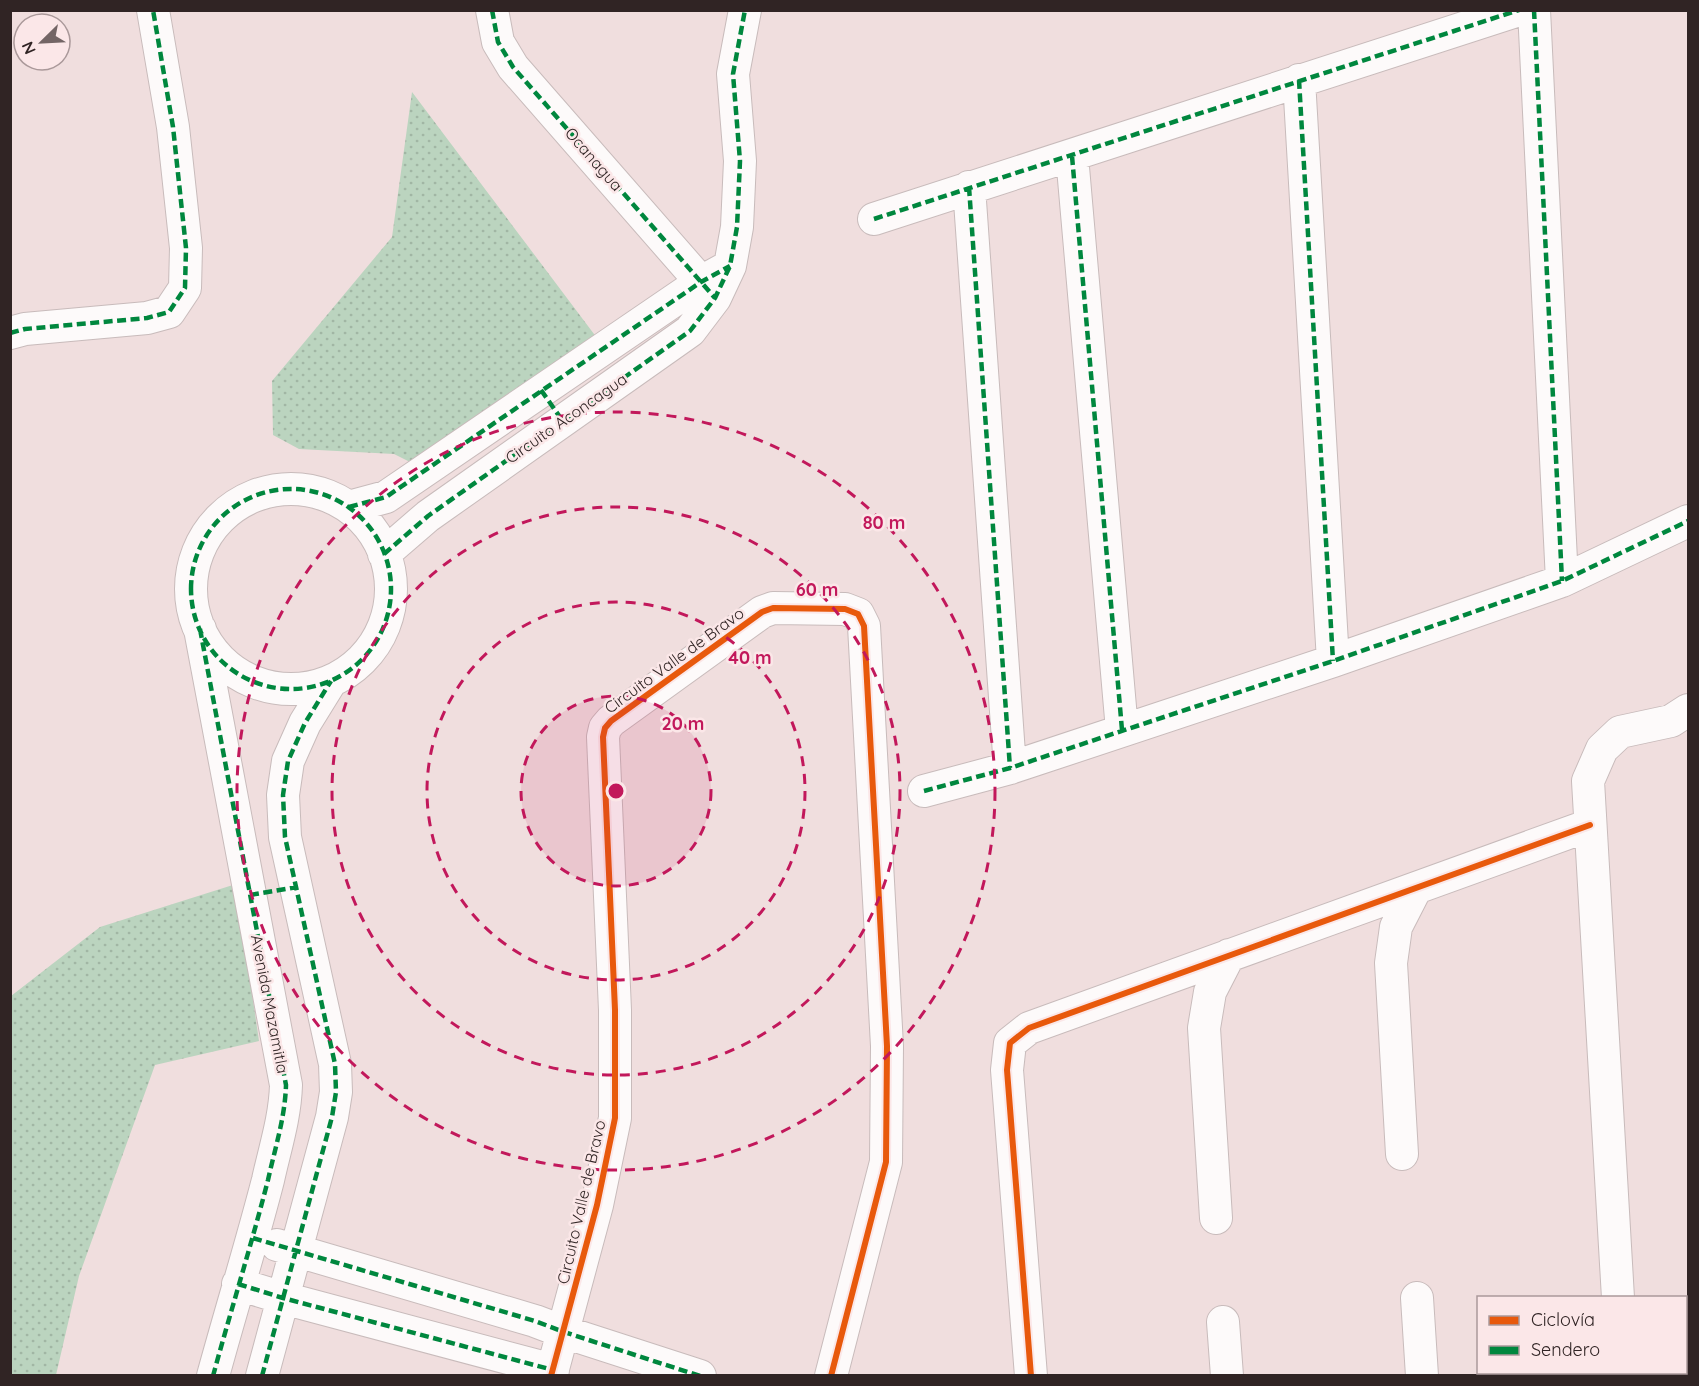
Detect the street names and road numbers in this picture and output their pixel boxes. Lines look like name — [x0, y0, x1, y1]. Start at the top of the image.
street label: Ocanagua — [561, 123, 627, 195]
street label: Circuito Aconcagua — [501, 368, 631, 468]
street label: Circuito Valle de Bravo — [600, 603, 748, 717]
street label: Avenida Mazamitla — [247, 933, 293, 1075]
street label: Circuito Valle de Bravo — [552, 1118, 610, 1286]

